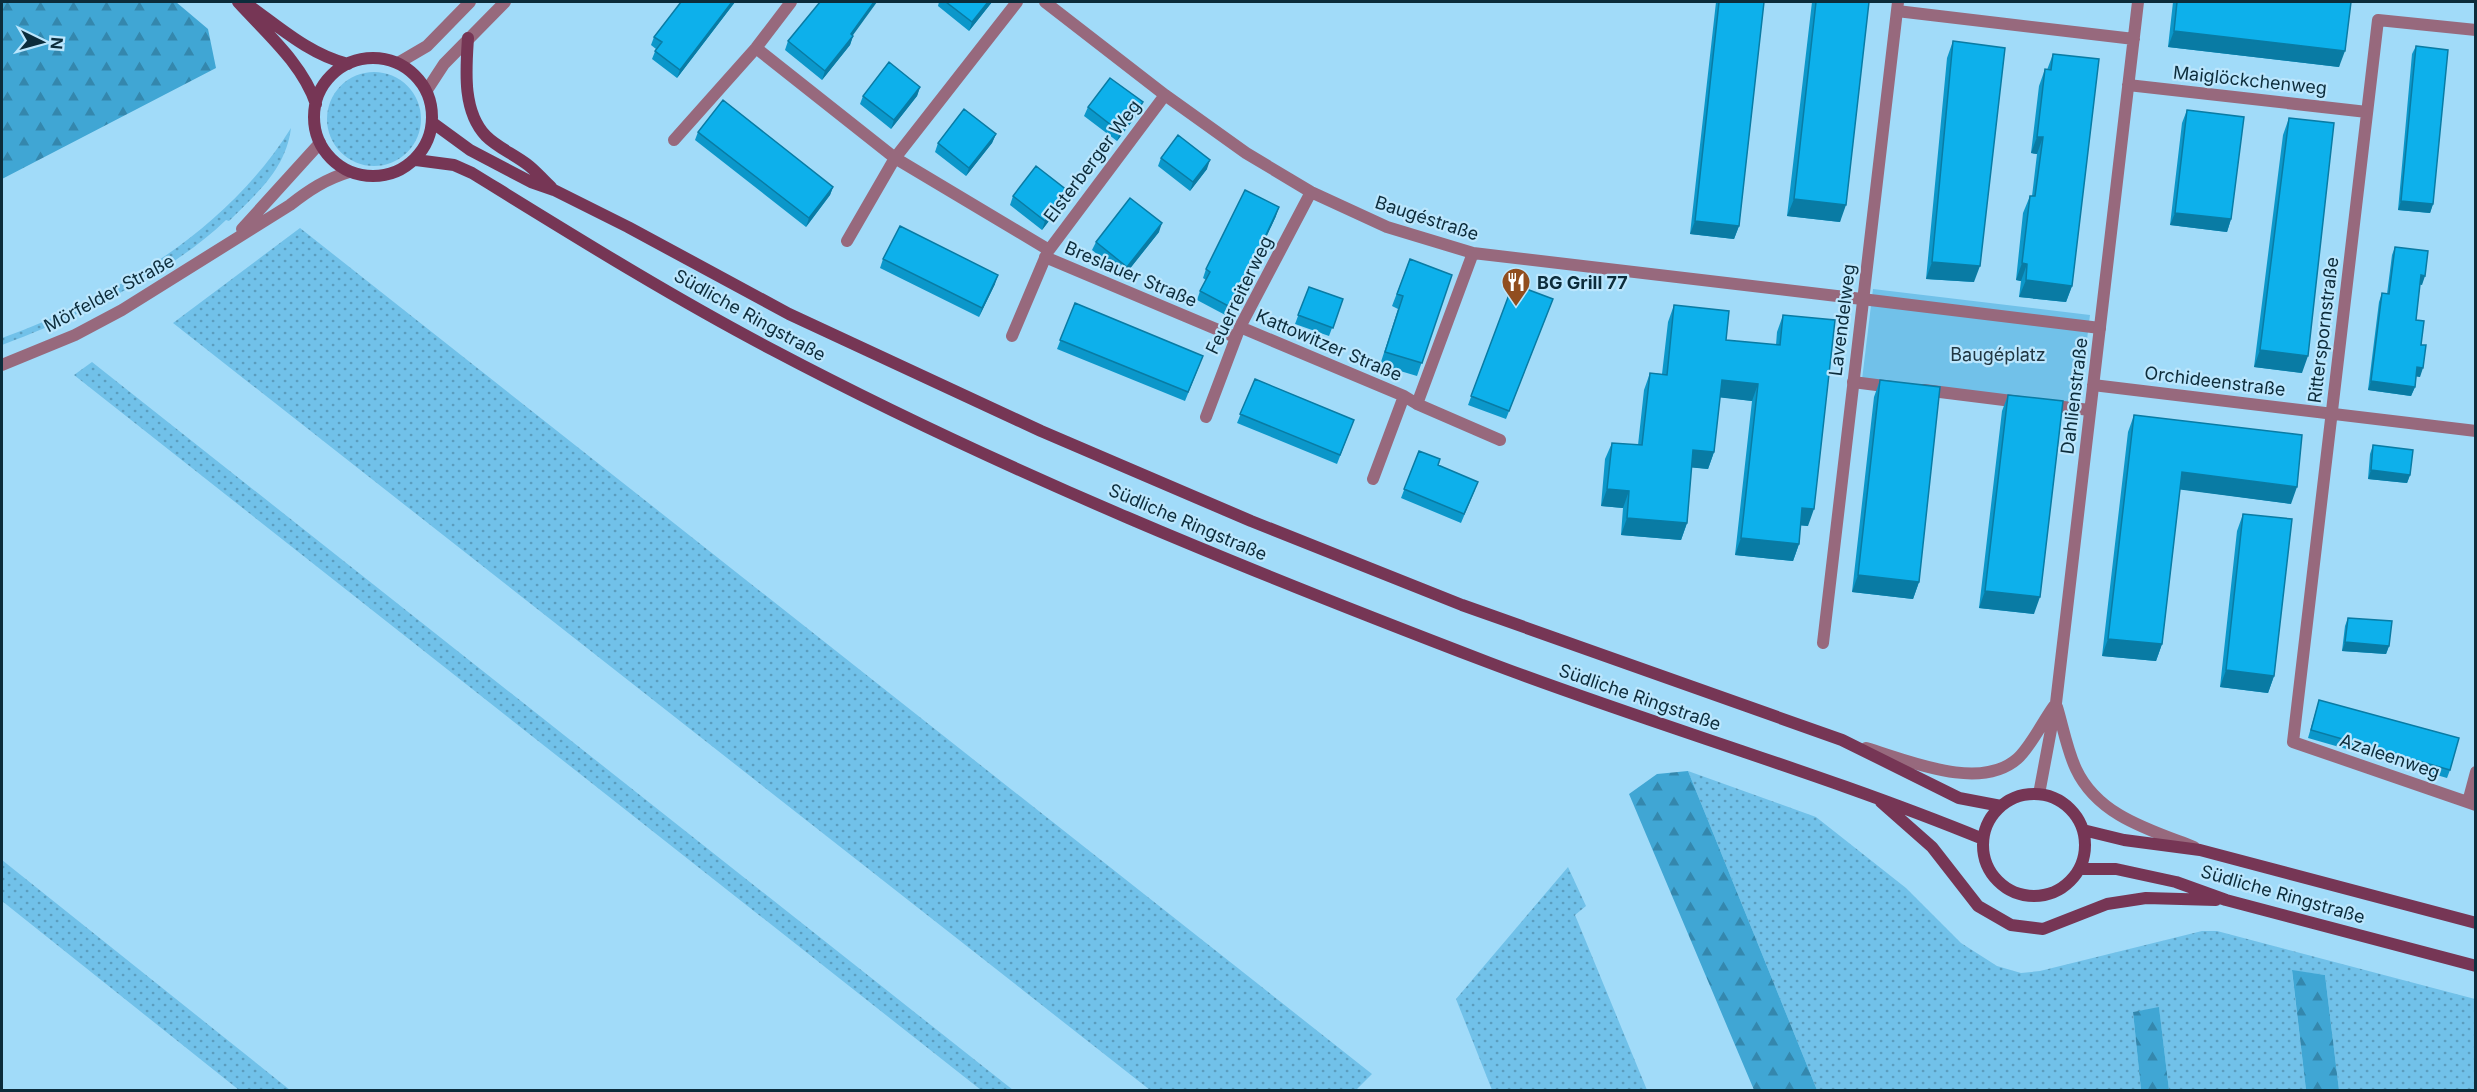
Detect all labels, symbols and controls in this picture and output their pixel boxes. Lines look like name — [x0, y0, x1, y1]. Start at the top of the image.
north arrow — [12, 12, 72, 72]
text: N — [46, 36, 67, 50]
street label: Maiglöckchenweg — [2172, 61, 2328, 99]
street label: Elsterberger Weg — [1039, 96, 1145, 226]
street label: Baugéstraße — [1372, 191, 1482, 245]
street label: Feuerreiterweg — [1201, 232, 1277, 358]
street label: Breslauer Straße — [1062, 237, 1200, 311]
street label: Mörfelder Straße — [40, 250, 178, 336]
street label: Ritterspornstraße — [2304, 256, 2342, 404]
street label: Lavendelweg — [1825, 263, 1859, 377]
street label: Südliche Ringstraße — [671, 265, 829, 365]
restaurant icon: BG Grill 77 — [1500, 266, 1532, 308]
place label: BG Grill 77 — [1537, 272, 1628, 293]
street label: Kattowitzer Straße — [1253, 305, 1405, 385]
street label: Dahlienstraße — [2056, 336, 2092, 456]
park label: Baugéplatz — [1950, 344, 2046, 365]
street label: Orchideenstraße — [2143, 362, 2287, 400]
street label: Südliche Ringstraße — [1106, 479, 1270, 565]
street label: Südliche Ringstraße — [1556, 659, 1724, 735]
street label: Azaleenweg — [2337, 729, 2443, 783]
street label: Südliche Ringstraße — [2198, 860, 2368, 928]

